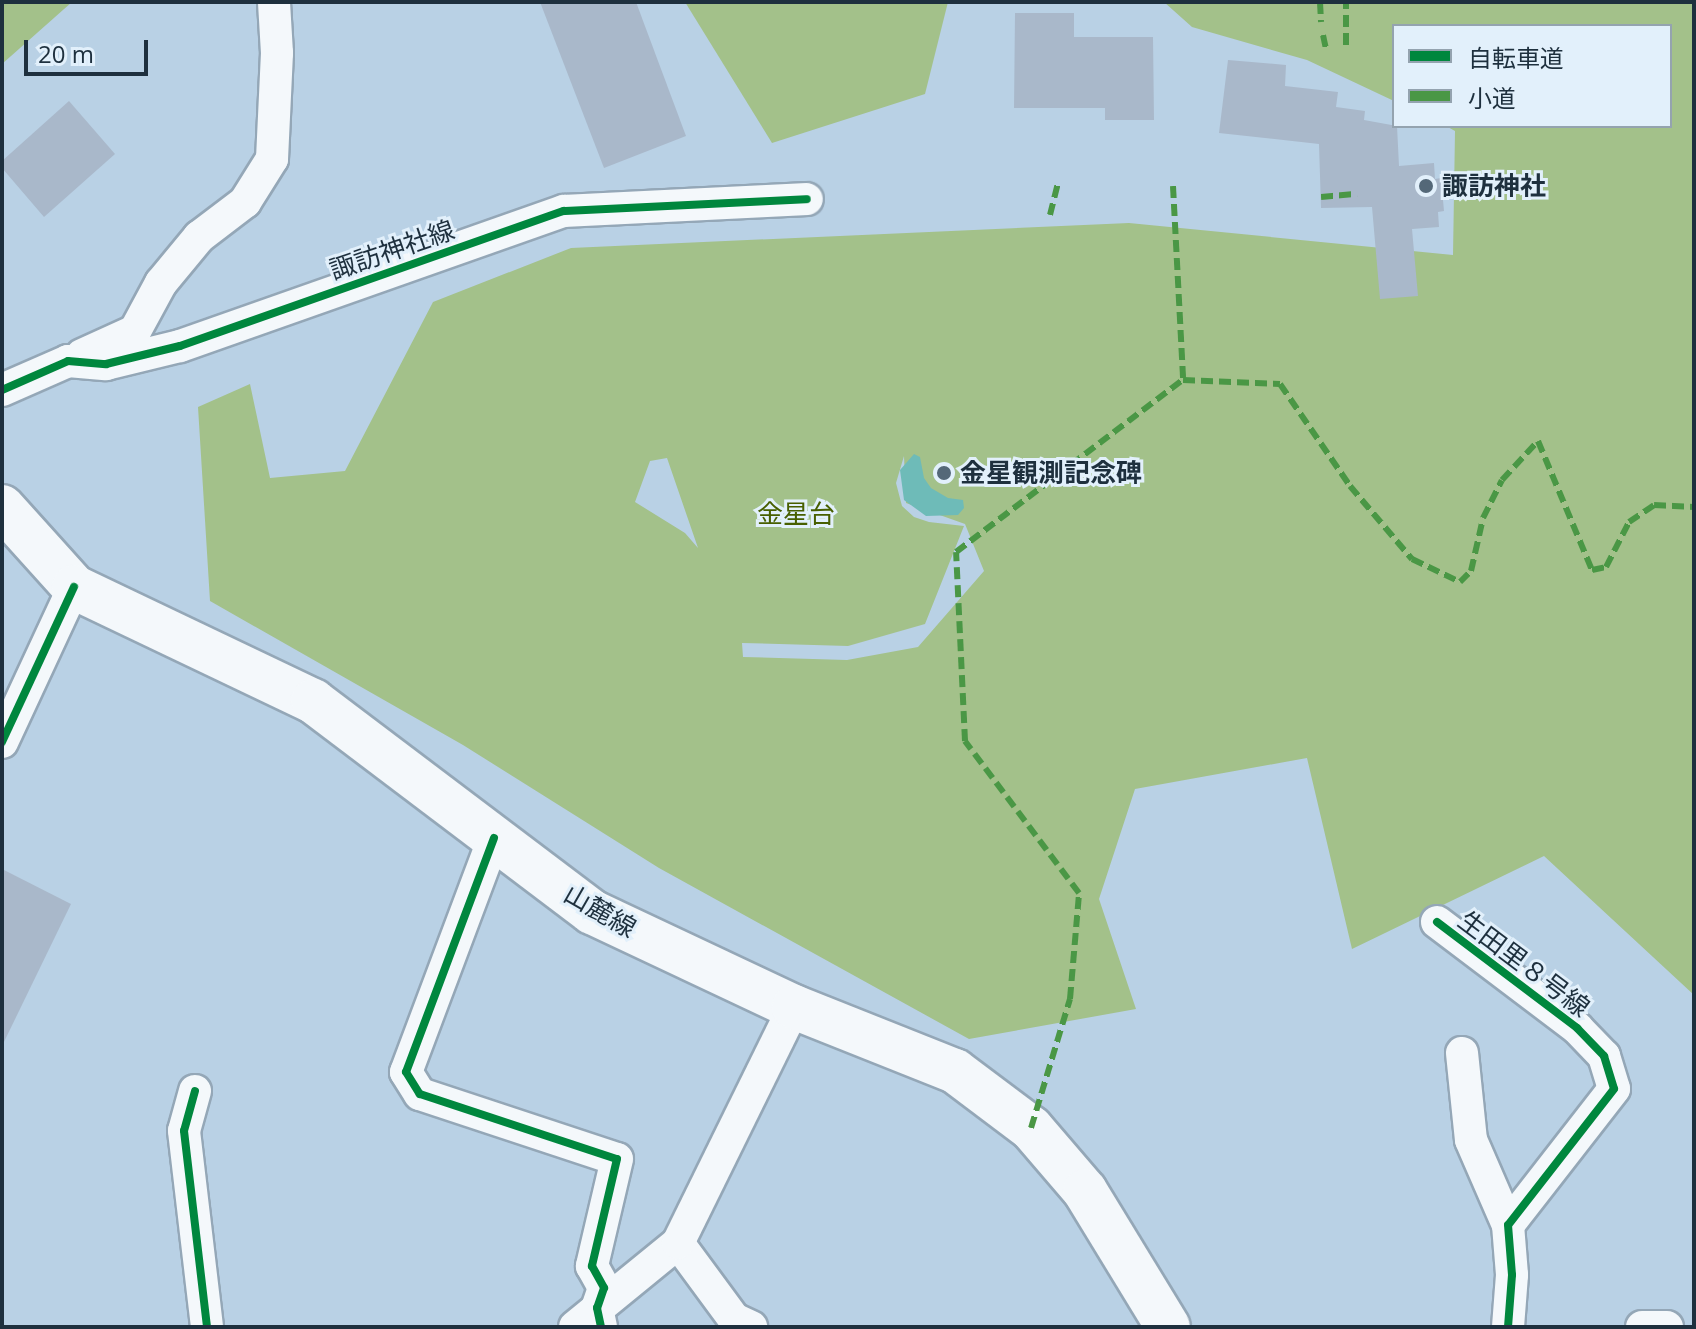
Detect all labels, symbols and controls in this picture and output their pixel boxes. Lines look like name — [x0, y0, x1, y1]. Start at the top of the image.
scale bar — [28, 24, 152, 74]
legend — [1392, 24, 1672, 128]
text: 20 m — [38, 37, 94, 70]
text: 自転車道 — [1468, 41, 1564, 74]
text: 小道 — [1468, 81, 1516, 114]
place label: 諏訪神社 — [1442, 170, 1546, 202]
marker: 諏訪神社 — [1417, 177, 1435, 195]
street label: 諏訪神社線 — [325, 214, 459, 286]
place label: 金星観測記念碑 — [960, 457, 1142, 489]
marker: 金星観測記念碑 — [935, 464, 953, 482]
park label: 金星台 — [757, 498, 835, 530]
street label: 山麓線 — [558, 878, 642, 944]
street label: 生田里８号線 — [1452, 905, 1596, 1023]

